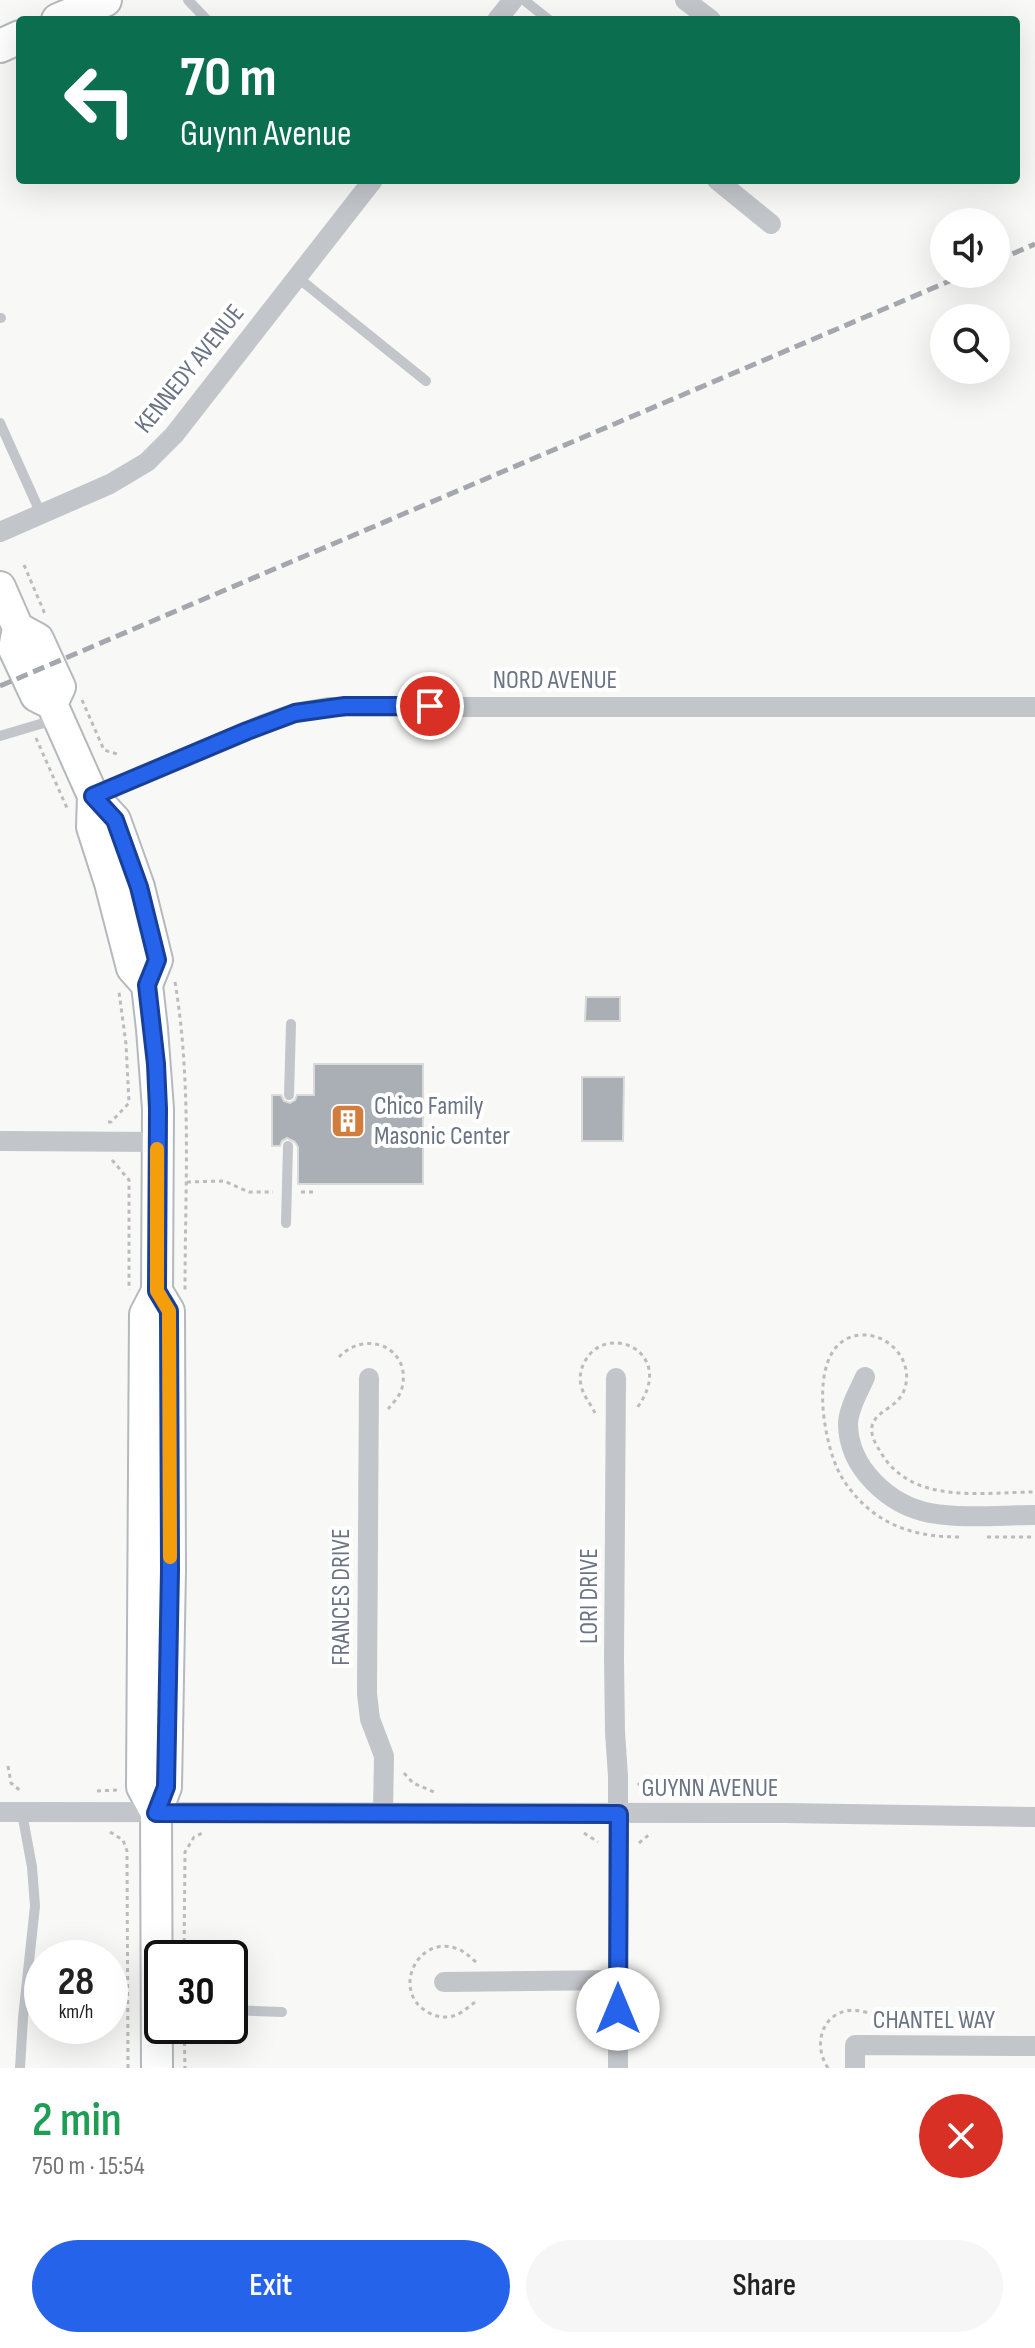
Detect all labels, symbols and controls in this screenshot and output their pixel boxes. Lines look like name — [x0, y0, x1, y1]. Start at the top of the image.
text: 70 m — [180, 45, 277, 112]
icon: left — [48, 48, 152, 152]
text: Guynn Avenue — [180, 113, 352, 156]
map controls — [930, 208, 1010, 384]
button: sound — [930, 208, 1010, 288]
street label: KENNEDY AVENUE — [129, 298, 251, 440]
button: search — [930, 304, 1010, 384]
street label: NORD AVENUE — [493, 665, 617, 696]
pin — [396, 672, 464, 740]
icon: arrive — [408, 684, 452, 728]
place label: Chico Family Masonic Center — [374, 1091, 510, 1152]
building icon: Chico Family Masonic Center — [329, 1102, 367, 1140]
street label: FRANCES DRIVE — [326, 1528, 357, 1666]
street label: LORI DRIVE — [574, 1548, 605, 1644]
street label: GUYNN AVENUE — [641, 1773, 779, 1804]
speed limit sign: 30 — [144, 1940, 248, 2044]
text: 28 — [58, 1958, 94, 2006]
position arrow — [576, 1967, 660, 2051]
text: km/h — [59, 2000, 93, 2024]
street label: CHANTEL WAY — [873, 2005, 995, 2036]
text: 2 min — [32, 2092, 122, 2149]
button: close — [919, 2094, 1003, 2178]
text: 750 m · 15:54 — [32, 2151, 145, 2182]
button: Exit — [32, 2240, 510, 2332]
button: Share — [526, 2240, 1003, 2332]

